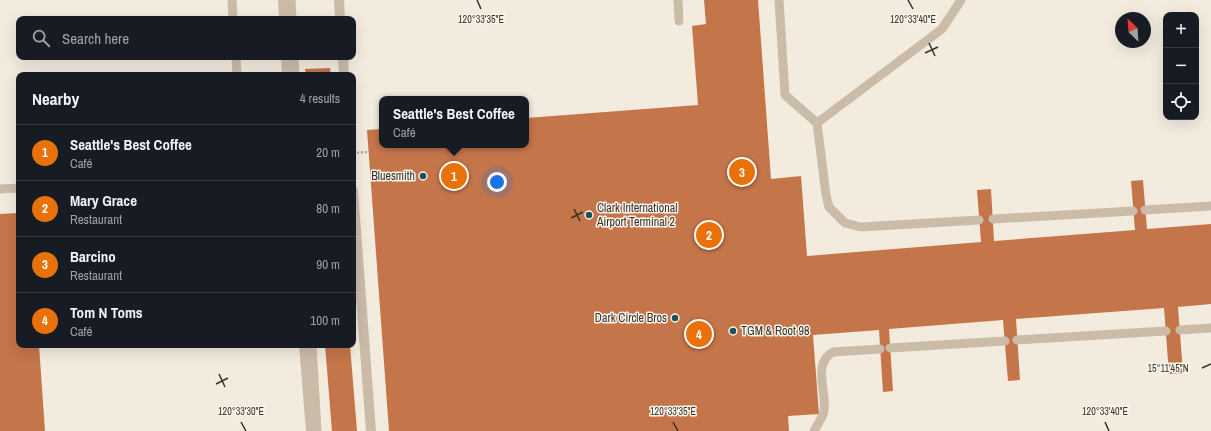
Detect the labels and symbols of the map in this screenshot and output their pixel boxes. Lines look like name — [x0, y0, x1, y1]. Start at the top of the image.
north arrow — [1115, 12, 1151, 48]
text: 120°33'35"E — [458, 13, 504, 26]
text: 120°33'40"E — [890, 13, 936, 26]
pin: 3 — [729, 157, 755, 187]
pin: 1 — [441, 161, 467, 191]
place label: Bluesmith — [371, 168, 415, 184]
marker: Bluesmith — [418, 171, 428, 181]
your location — [487, 172, 507, 192]
place label: Clark International Airport Terminal 2 — [596, 200, 677, 230]
marker: Clark International Airport Terminal 2 — [584, 210, 594, 220]
pin: 2 — [696, 220, 722, 250]
place label: Dark Circle Bros — [595, 310, 667, 326]
marker: Dark Circle Bros — [670, 313, 680, 323]
pin: 4 — [686, 319, 712, 349]
place label: TGM & Root 98 — [741, 323, 809, 339]
marker: TGM & Root 98 — [728, 326, 738, 336]
text: 15°11'45"N — [1147, 362, 1189, 375]
text: 120°33'30"E — [218, 405, 264, 418]
text: 120°33'35"E — [650, 405, 696, 418]
text: 120°33'40"E — [1082, 405, 1128, 418]

